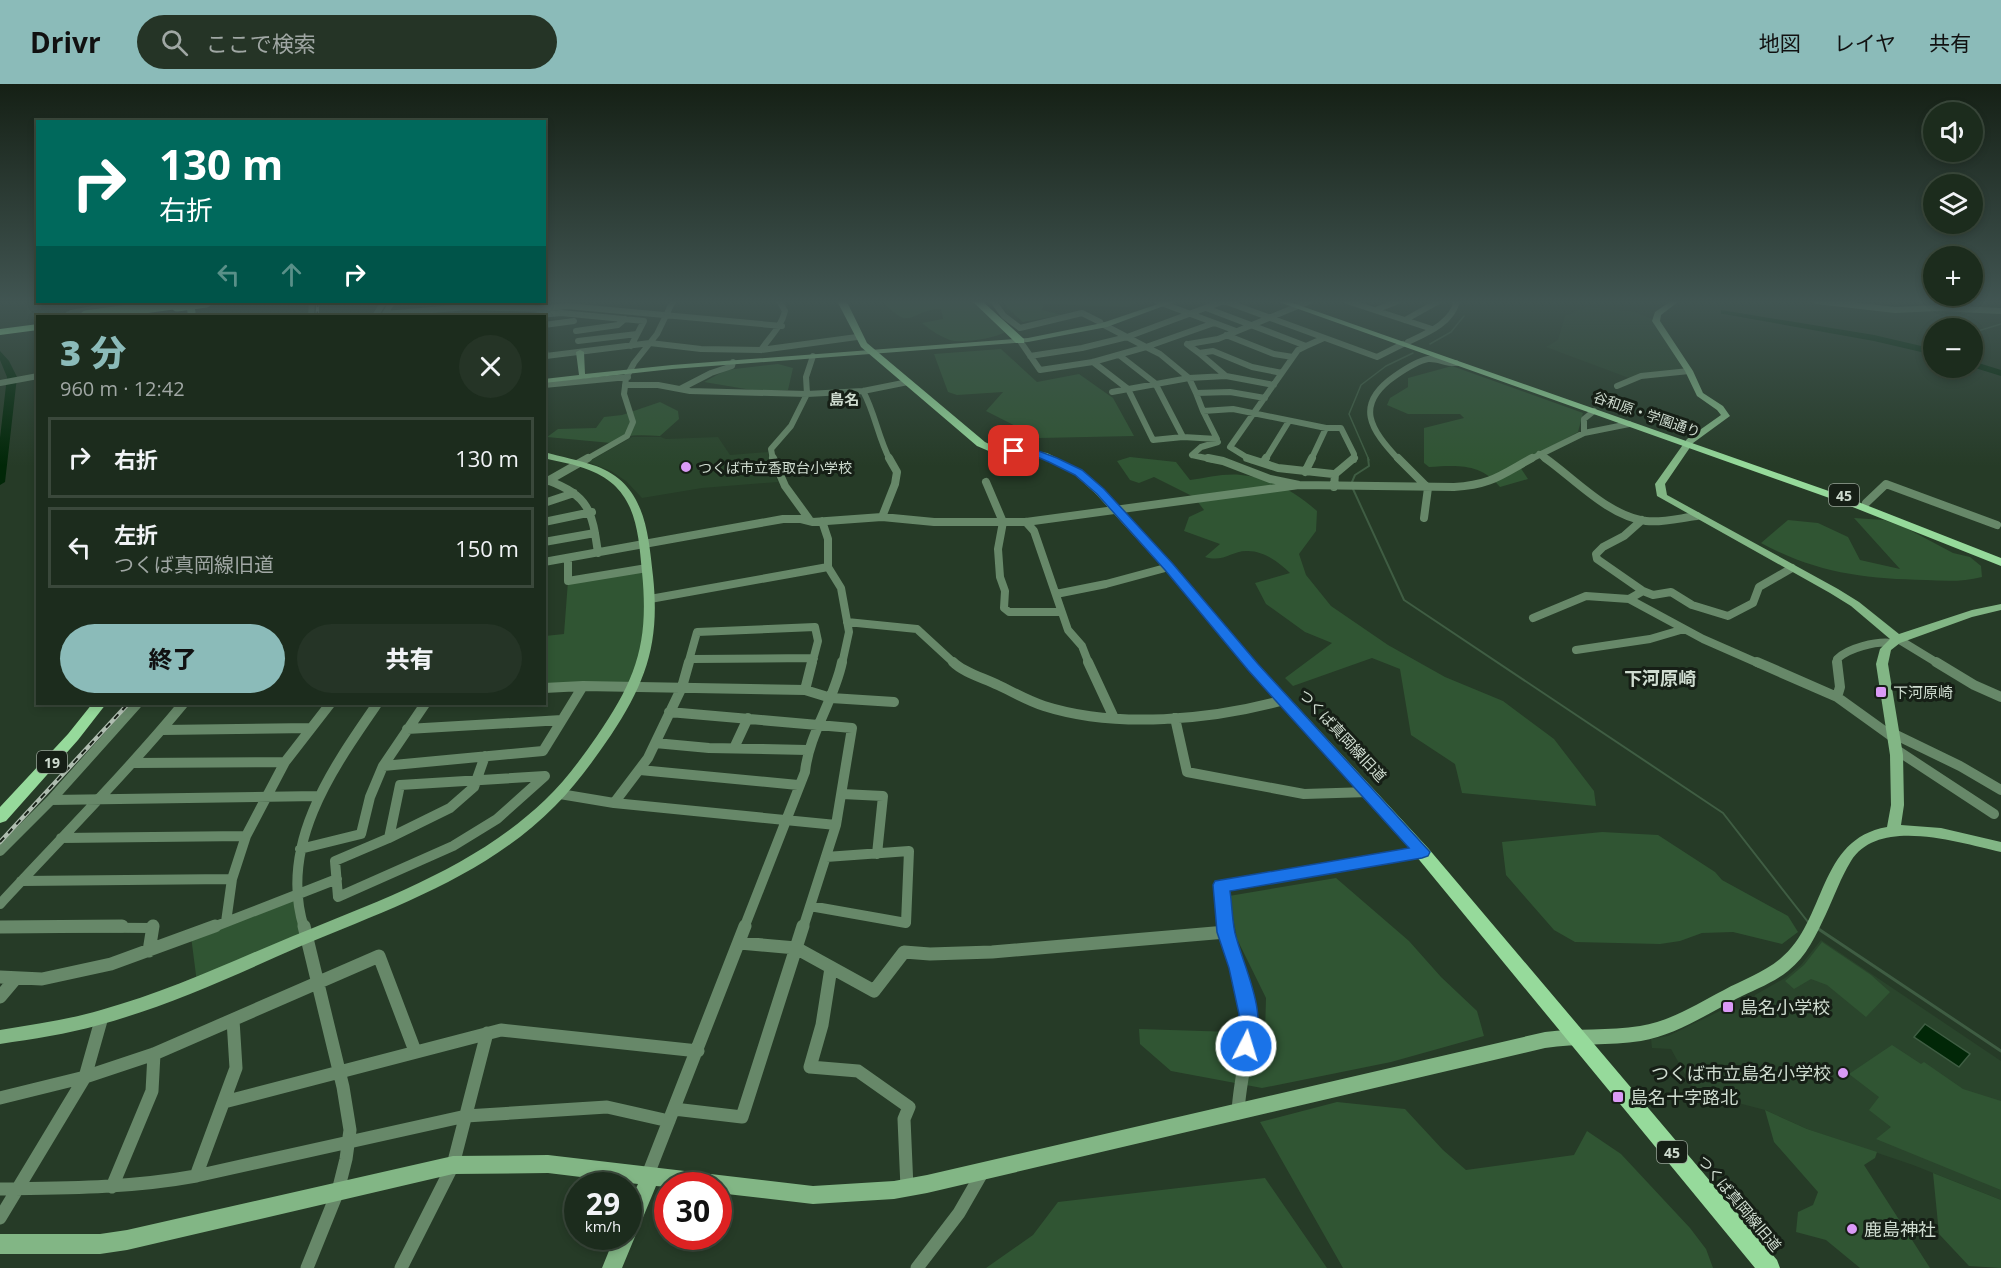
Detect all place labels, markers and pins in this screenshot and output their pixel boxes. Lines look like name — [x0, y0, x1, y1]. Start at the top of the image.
pin — [988, 425, 1039, 476]
place label: つくば市立香取台小学校 — [698, 458, 852, 477]
marker: つくば市立香取台小学校 — [679, 460, 693, 474]
place label: 下河原崎 — [1893, 682, 1953, 702]
marker: 下河原崎 — [1874, 685, 1888, 699]
place label: 島名小学校 — [1740, 995, 1830, 1019]
marker: 島名小学校 — [1721, 1000, 1735, 1014]
place label: つくば市立島名小学校 — [1651, 1061, 1831, 1085]
marker: つくば市立島名小学校 — [1836, 1066, 1850, 1080]
place label: 島名十字路北 — [1630, 1085, 1738, 1109]
marker: 島名十字路北 — [1611, 1090, 1625, 1104]
place label: 鹿島神社 — [1864, 1217, 1936, 1241]
marker: 鹿島神社 — [1845, 1222, 1859, 1236]

